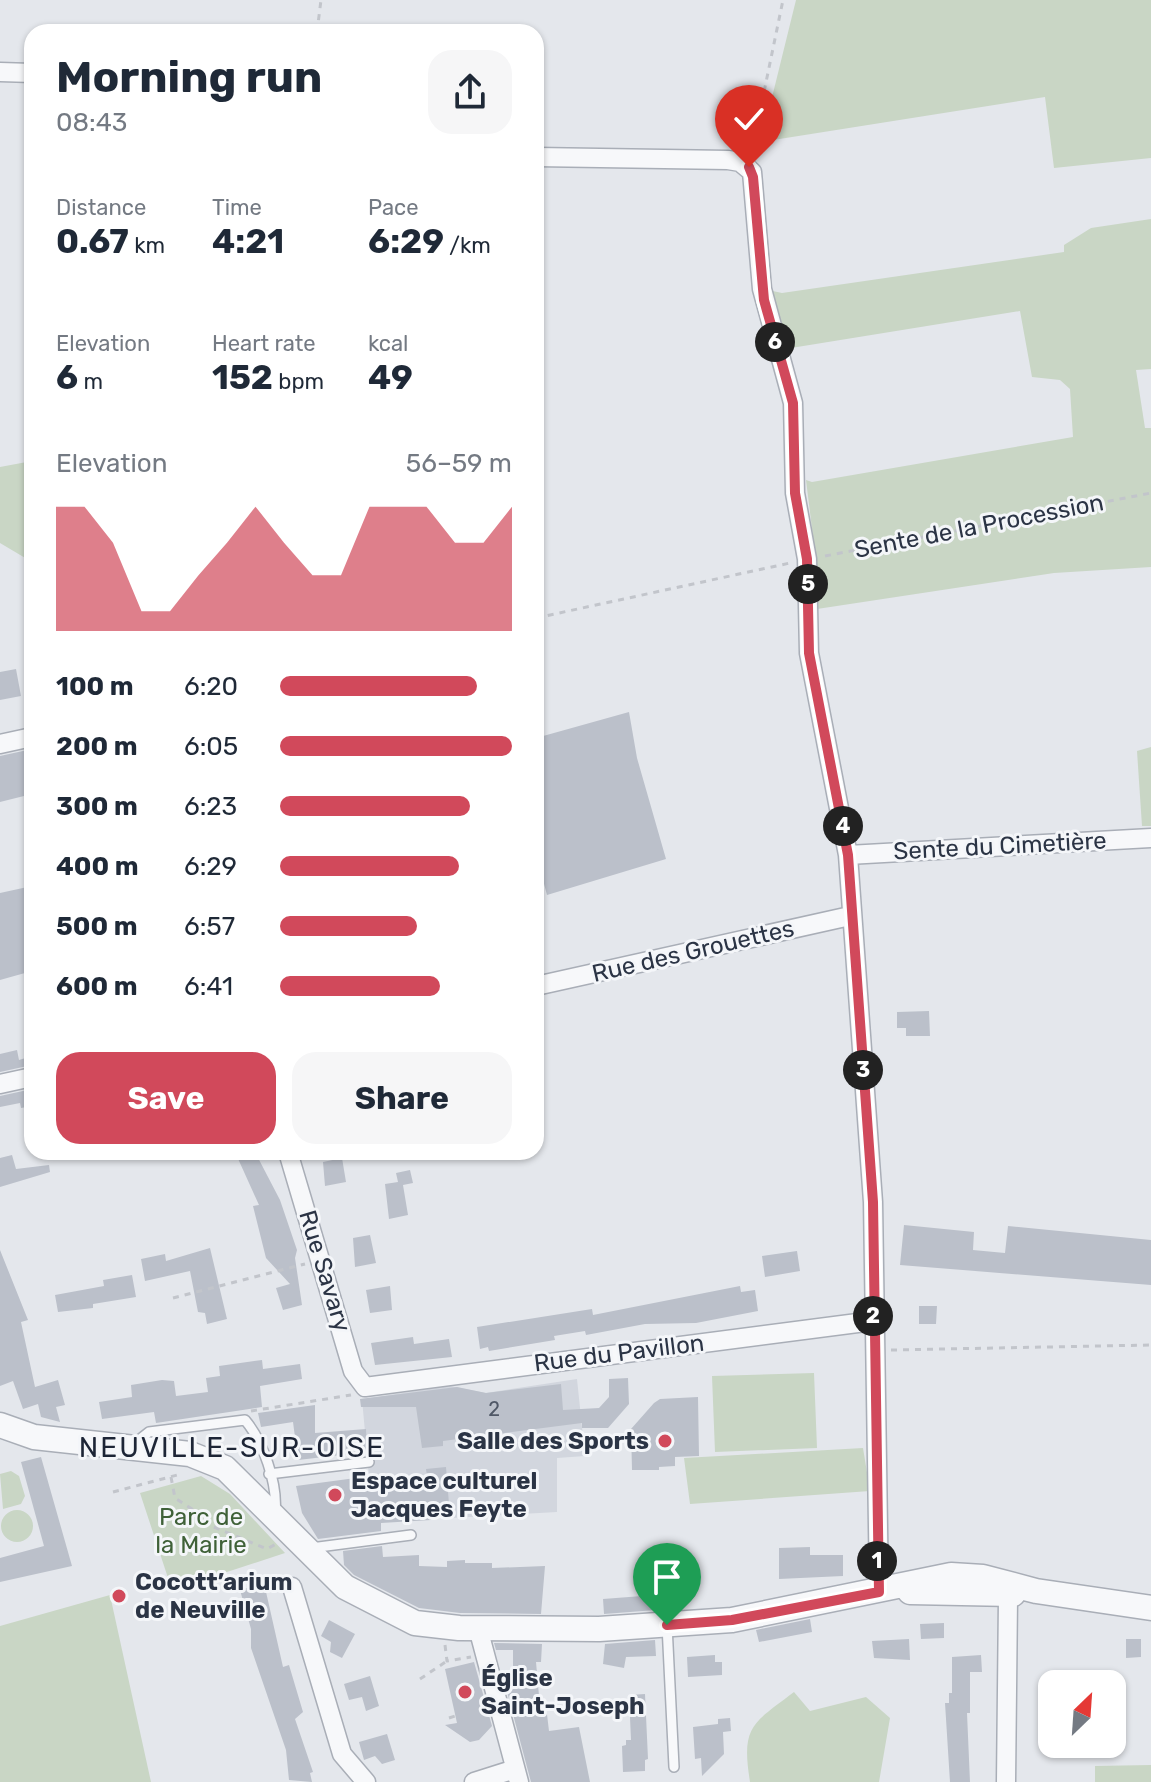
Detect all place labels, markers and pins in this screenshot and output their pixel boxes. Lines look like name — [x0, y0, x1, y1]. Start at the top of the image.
pin — [715, 85, 783, 167]
pin: 6 — [755, 322, 795, 362]
pin: 5 — [788, 564, 828, 604]
pin: 4 — [823, 806, 863, 846]
pin: 3 — [843, 1050, 883, 1090]
pin: 2 — [853, 1296, 893, 1336]
place label: Salle des Sports — [457, 1427, 649, 1455]
marker: Salle des Sports — [656, 1432, 674, 1450]
place label: Espace culturel Jacques Feyte — [351, 1467, 537, 1523]
marker: Espace culturel Jacques Feyte — [326, 1486, 344, 1504]
pin: 1 — [857, 1541, 897, 1581]
pin — [633, 1543, 701, 1625]
place label: Cocott’arium de Neuville — [135, 1568, 292, 1624]
marker: Cocott’arium de Neuville — [110, 1587, 128, 1605]
place label: Église Saint-Joseph — [481, 1664, 645, 1720]
marker: Église Saint-Joseph — [456, 1683, 474, 1701]

